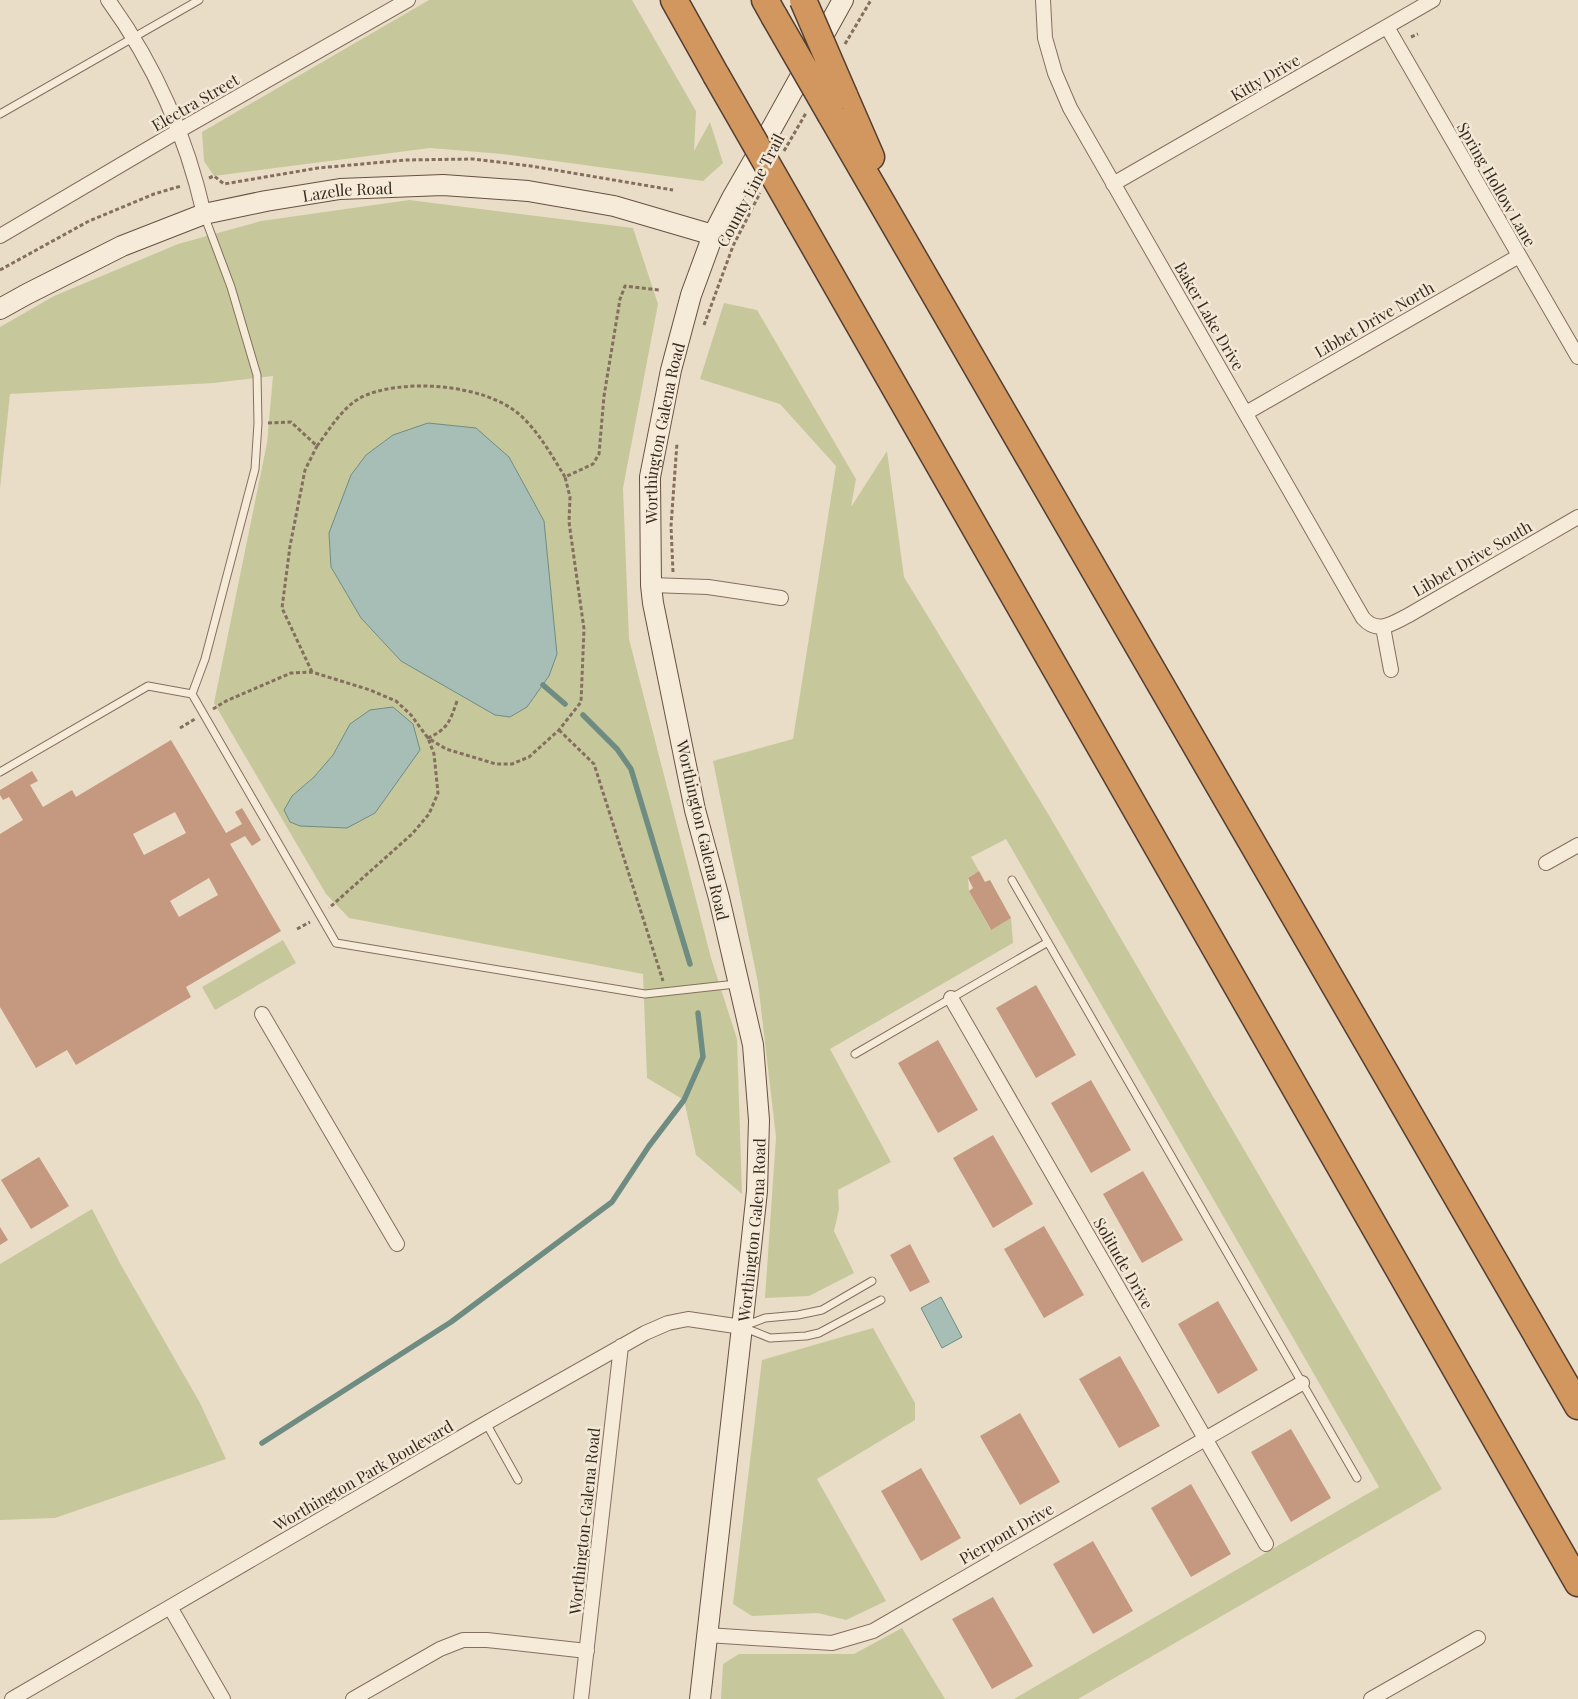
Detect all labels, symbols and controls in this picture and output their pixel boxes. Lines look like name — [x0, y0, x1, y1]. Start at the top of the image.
street label: Kitty Drive — [1227, 49, 1303, 105]
street label: Electra Street — [148, 68, 243, 135]
street label: Spring Hollow Lane — [1453, 118, 1541, 250]
street label: County Line Trail — [711, 129, 789, 250]
street label: Lazelle Road — [301, 176, 393, 205]
street label: Baker Lake Drive — [1170, 258, 1250, 374]
street label: Libbet Drive North — [1310, 276, 1438, 362]
street label: Worthington Galena Road — [639, 340, 688, 525]
street label: Libbet Drive South — [1409, 515, 1536, 601]
street label: Worthington Galena Road — [672, 737, 734, 922]
street label: Worthington Galena Road — [732, 1138, 769, 1324]
street label: Solitude Drive — [1089, 1214, 1159, 1312]
street label: Worthington Park Boulevard — [269, 1415, 456, 1536]
street label: Worthington-Galena Road — [564, 1426, 604, 1617]
street label: Pierpont Drive — [955, 1498, 1057, 1568]

